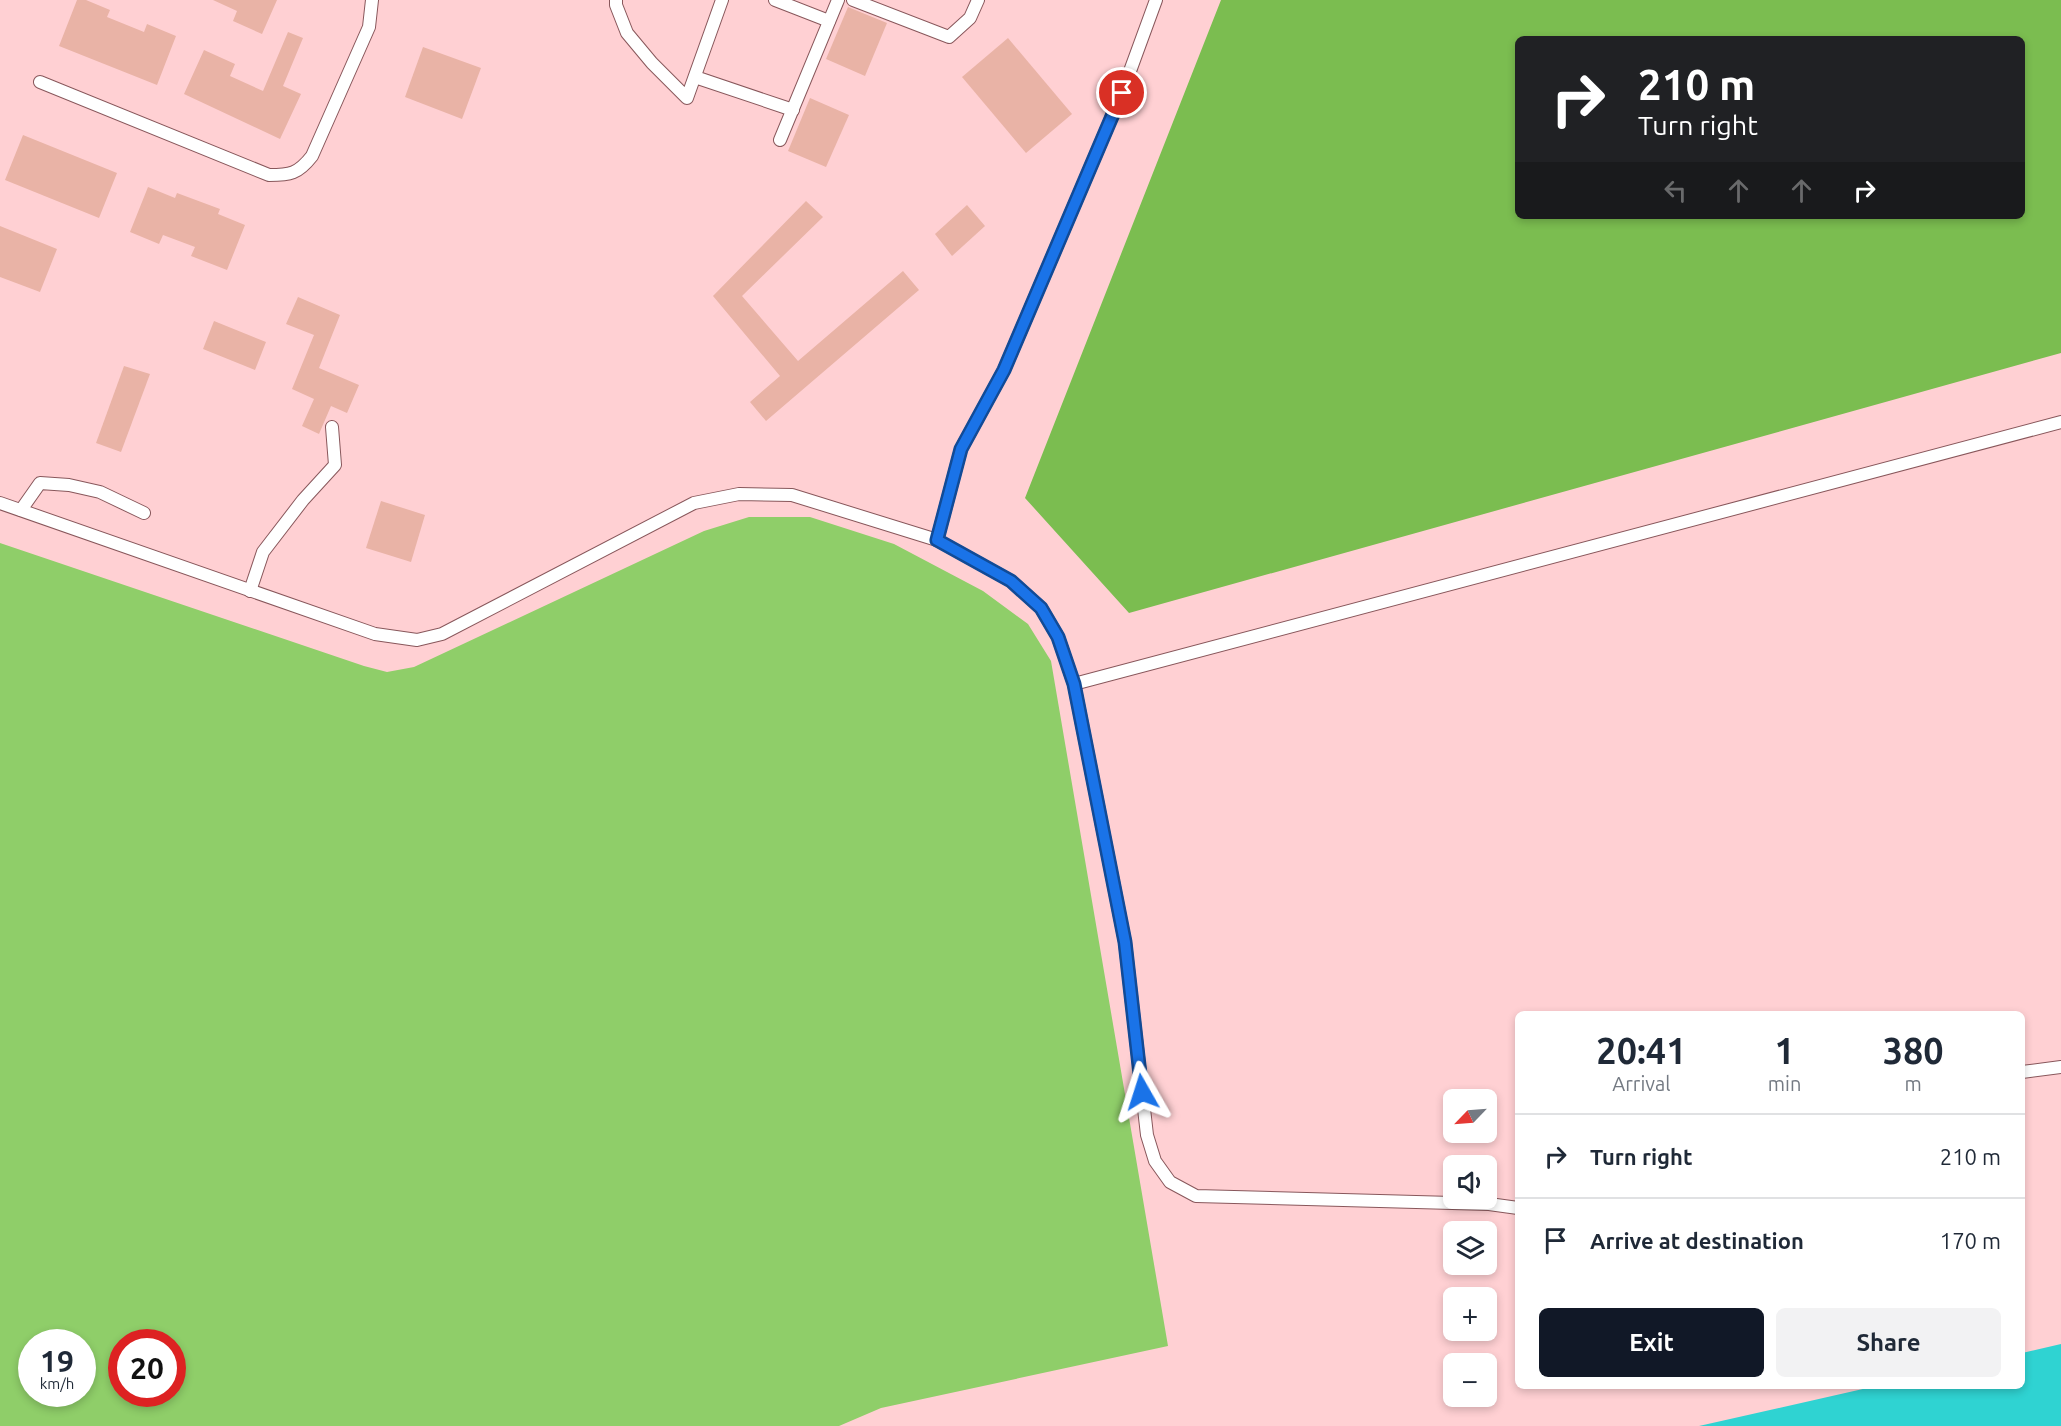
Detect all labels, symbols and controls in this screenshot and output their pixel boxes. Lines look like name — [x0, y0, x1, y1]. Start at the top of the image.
icon: right — [1539, 60, 1617, 138]
text: 210 m — [1638, 61, 1755, 108]
pin — [1096, 67, 1147, 118]
icon: arrive — [1105, 76, 1138, 109]
text: Turn right — [1638, 110, 1758, 140]
icon: left — [1659, 174, 1692, 207]
icon: ahead — [1722, 174, 1755, 207]
icon: ahead — [1785, 174, 1818, 207]
icon: right — [1848, 174, 1881, 207]
text: 20:41 — [1596, 1030, 1686, 1071]
text: 1 — [1774, 1030, 1795, 1071]
text: 380 — [1883, 1030, 1944, 1071]
position arrow — [1110, 1060, 1174, 1124]
text: Arrival — [1612, 1072, 1671, 1095]
text: min — [1768, 1072, 1801, 1095]
text: m — [1905, 1072, 1922, 1095]
north arrow — [1443, 1089, 1497, 1143]
map controls — [1443, 1089, 1497, 1407]
icon: right — [1539, 1140, 1572, 1173]
text: Turn right — [1590, 1144, 1692, 1169]
text: 210 m — [1940, 1144, 2001, 1169]
button: sound — [1443, 1155, 1497, 1209]
button: layers — [1443, 1221, 1497, 1275]
icon: arrive — [1539, 1224, 1572, 1257]
text: Arrive at destination — [1590, 1228, 1804, 1253]
text: 170 m — [1940, 1228, 2001, 1253]
button: + — [1443, 1287, 1497, 1341]
button: Exit — [1539, 1308, 1764, 1377]
button: Share — [1776, 1308, 2001, 1377]
speed limit sign: 20 — [108, 1329, 186, 1407]
text: 19 — [40, 1344, 74, 1378]
button: − — [1443, 1353, 1497, 1407]
text: km/h — [40, 1375, 74, 1392]

